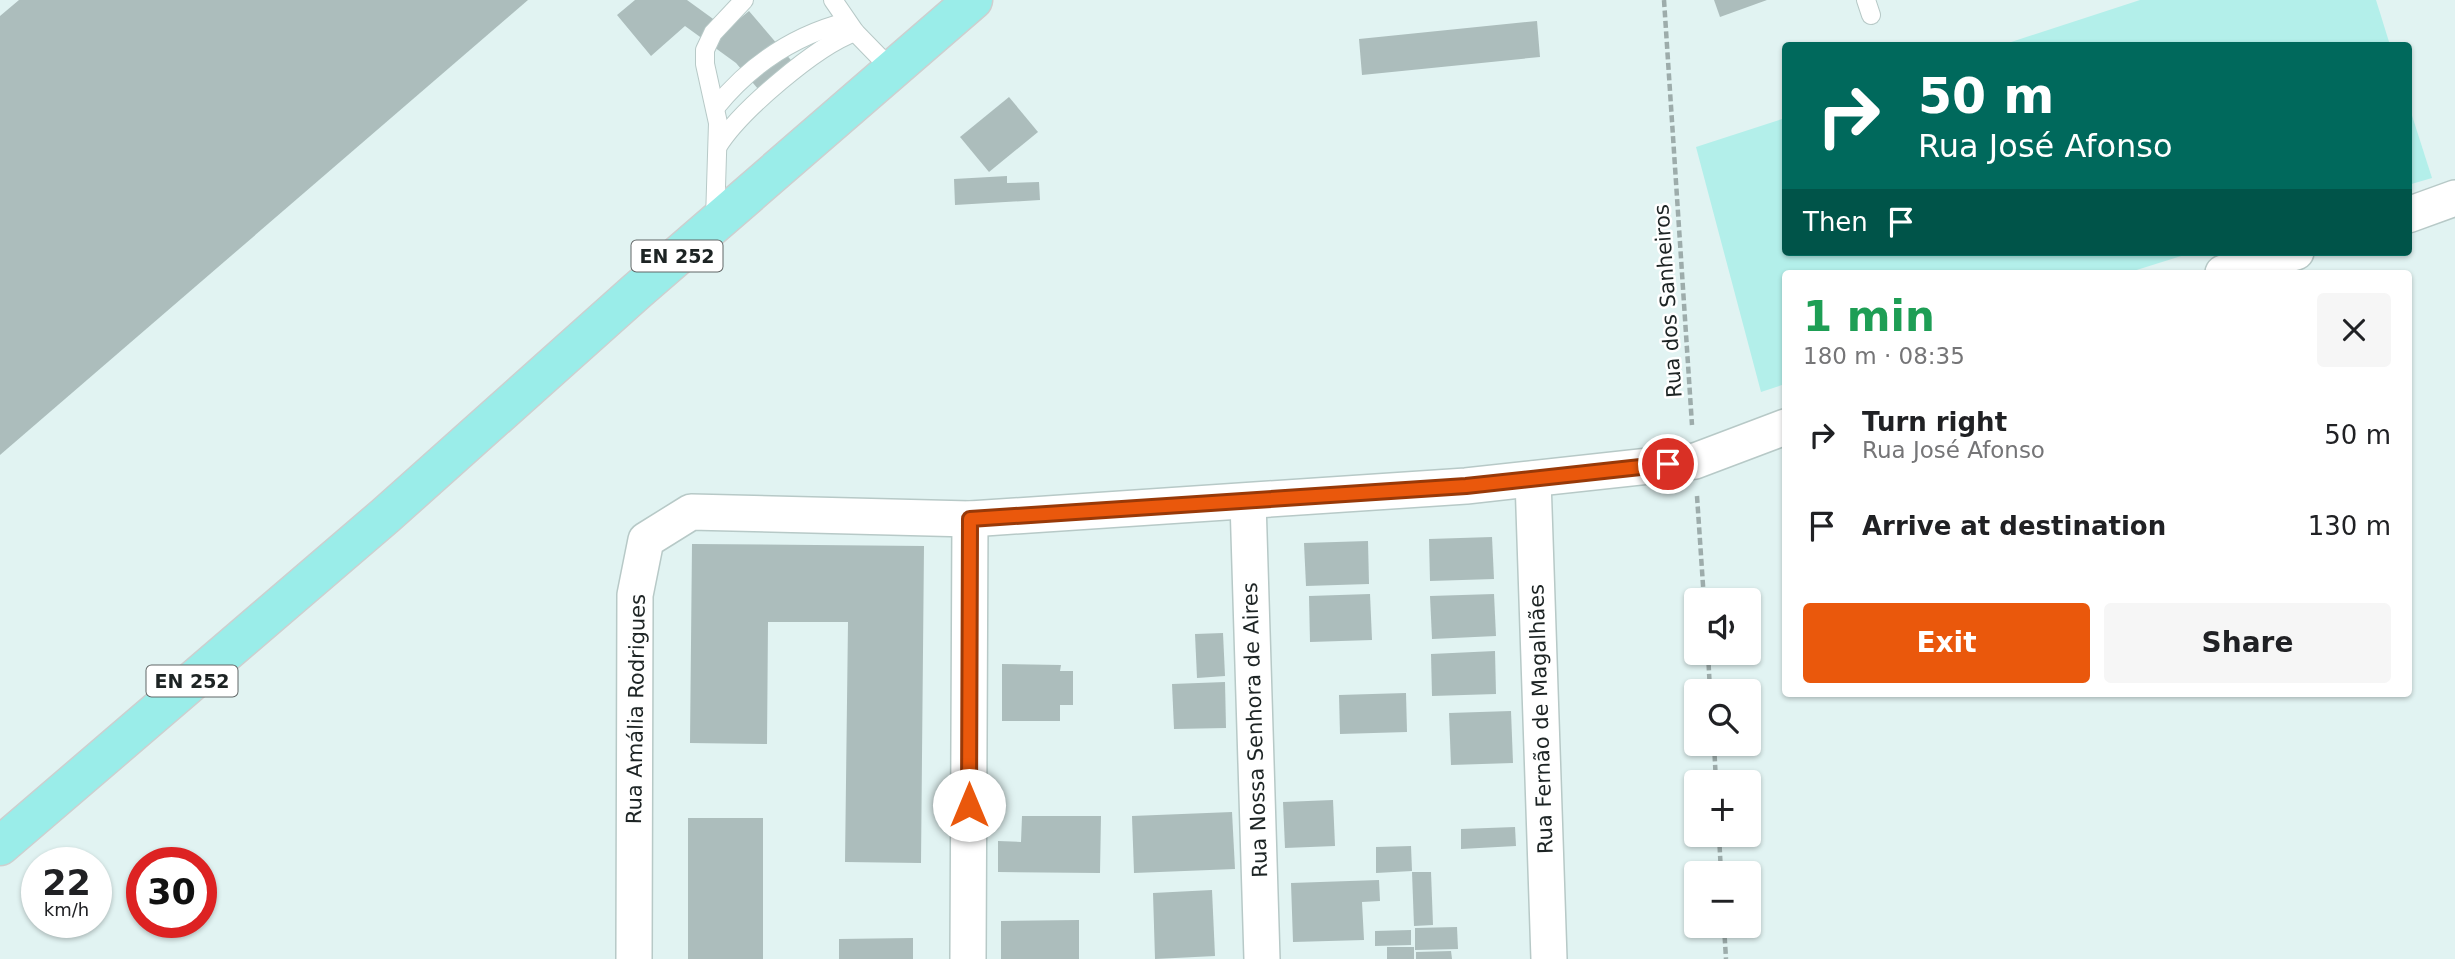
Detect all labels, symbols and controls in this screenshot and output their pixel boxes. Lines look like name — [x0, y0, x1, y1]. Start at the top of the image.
text: 50 m — [1918, 68, 2054, 125]
icon: right — [1803, 70, 1894, 161]
text: Rua José Afonso — [1918, 127, 2173, 165]
street label: Rua dos Sanheiros — [1649, 203, 1687, 399]
icon: arrive — [1882, 203, 1920, 241]
text: Then — [1803, 207, 1868, 237]
road number: EN 252 — [632, 240, 722, 272]
text: 1 min — [1803, 292, 1935, 341]
button: close — [2317, 293, 2391, 367]
text: 180 m · 08:35 — [1803, 343, 1965, 369]
text: Turn right — [1862, 407, 2007, 437]
icon: right — [1803, 416, 1841, 454]
text: 50 m — [2324, 420, 2391, 450]
pin — [1638, 434, 1698, 494]
text: Rua José Afonso — [1862, 437, 2045, 463]
icon: arrive — [1649, 445, 1687, 483]
icon: arrive — [1803, 507, 1841, 545]
text: Arrive at destination — [1862, 511, 2166, 541]
text: 130 m — [2308, 511, 2391, 541]
street label: Rua Nossa Senhora de Aires — [1238, 582, 1272, 878]
street label: Rua Fernão de Magalhães — [1524, 584, 1558, 854]
map controls — [1684, 588, 1761, 938]
button: sound — [1684, 588, 1761, 665]
street label: Rua Amália Rodrigues — [622, 594, 650, 824]
button: Exit — [1803, 603, 2090, 683]
button: Share — [2104, 603, 2391, 683]
road number: EN 252 — [146, 666, 238, 696]
button: search — [1684, 679, 1761, 756]
position arrow — [932, 768, 1006, 842]
button: + — [1684, 770, 1761, 847]
speed limit sign: 30 — [126, 847, 217, 938]
button: − — [1684, 861, 1761, 938]
text: 22 — [42, 863, 91, 903]
text: km/h — [44, 899, 89, 920]

